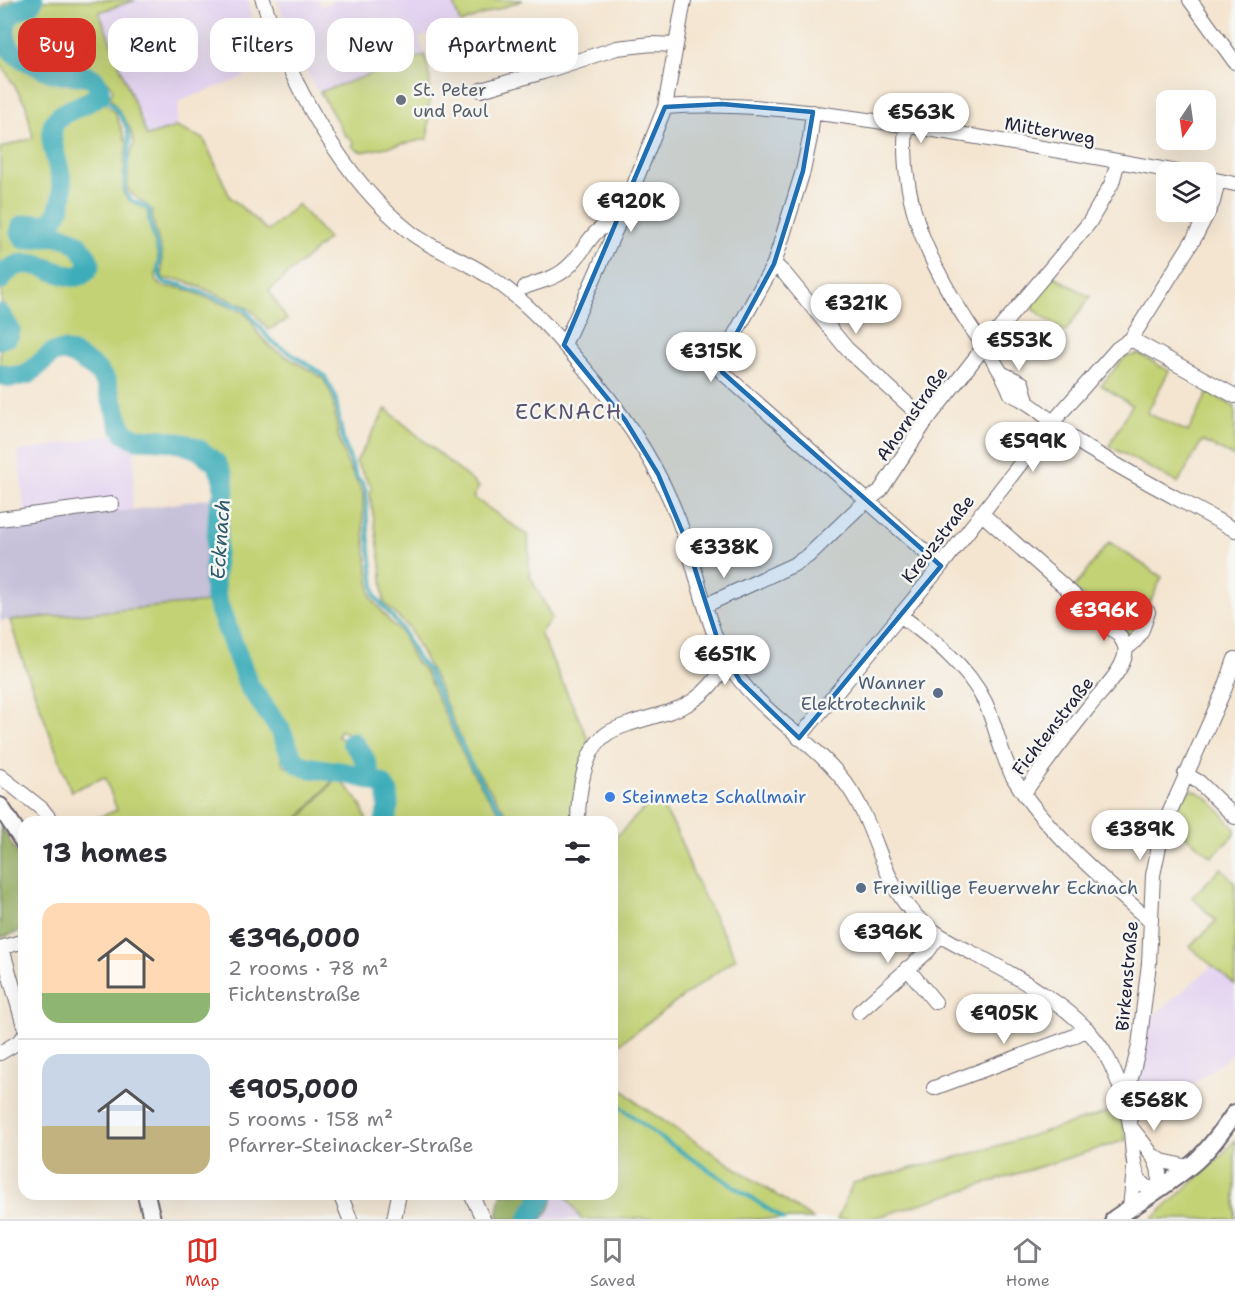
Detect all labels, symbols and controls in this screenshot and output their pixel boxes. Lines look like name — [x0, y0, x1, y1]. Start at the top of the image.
chip: Buy — [18, 18, 96, 72]
chip: Rent — [108, 18, 198, 72]
chip: Filters — [210, 18, 315, 72]
chip: New — [327, 18, 414, 72]
chip: Apartment — [426, 18, 578, 72]
place label: St. Peter und Paul — [413, 78, 489, 123]
north arrow — [1156, 90, 1216, 150]
map controls — [1156, 90, 1216, 222]
marker: St. Peter und Paul — [394, 93, 408, 107]
pin: €563K — [879, 93, 963, 144]
text: €563K — [887, 99, 955, 125]
street label: Mitterweg — [1003, 111, 1097, 151]
button: layers — [1156, 162, 1216, 222]
pin: €920K — [589, 182, 673, 233]
text: €920K — [597, 188, 665, 214]
pin: €321K — [814, 284, 898, 335]
text: €321K — [824, 290, 888, 316]
pin: €553K — [977, 321, 1061, 372]
text: €553K — [986, 327, 1052, 353]
pin: €315K — [669, 332, 753, 383]
text: €315K — [680, 338, 742, 364]
street label: Ahornstraße — [871, 362, 953, 466]
district label: ECKNACH — [515, 398, 623, 426]
pin: €599K — [991, 422, 1075, 473]
text: €599K — [999, 428, 1067, 454]
street label: Kreuzstraße — [896, 490, 980, 588]
water label: Ecknach — [204, 498, 236, 580]
pin: €338K — [682, 528, 766, 579]
text: €338K — [689, 534, 759, 560]
pin: €396K — [1062, 591, 1146, 642]
text: €396K — [1070, 597, 1138, 623]
pin: €651K — [683, 635, 767, 686]
text: €651K — [694, 641, 756, 667]
place label: Wanner Elektrotechnik — [801, 671, 926, 716]
street label: Fichtenstraße — [1007, 672, 1099, 780]
marker: Wanner Elektrotechnik — [931, 686, 945, 700]
place label: Steinmetz Schallmair — [622, 785, 806, 809]
marker: Steinmetz Schallmair — [603, 790, 617, 804]
pin: €389K — [1098, 810, 1182, 861]
text: €389K — [1105, 816, 1175, 842]
text: 13 homes — [42, 835, 168, 870]
icon: filters — [561, 836, 594, 869]
place label: Freiwillige Feuerwehr Ecknach — [873, 876, 1138, 900]
marker: Freiwillige Feuerwehr Ecknach — [854, 881, 868, 895]
pin: €396K — [846, 913, 930, 964]
text: €396K — [854, 919, 922, 945]
text: €396,000 — [228, 920, 360, 955]
street label: Birkenstraße — [1110, 920, 1144, 1032]
icon: home — [90, 927, 162, 999]
text: 2 rooms · 78 m² — [228, 955, 388, 981]
text: Fichtenstraße — [228, 981, 361, 1007]
pin: €905K — [962, 994, 1046, 1045]
text: €905K — [970, 1000, 1038, 1026]
text: €905,000 — [228, 1071, 358, 1106]
icon: home — [90, 1078, 162, 1150]
pin: €568K — [1112, 1081, 1196, 1132]
text: €568K — [1120, 1087, 1188, 1113]
text: 5 rooms · 158 m² — [228, 1106, 393, 1132]
text: Pfarrer-Steinacker-Straße — [228, 1132, 474, 1158]
tab: Map — [185, 1234, 219, 1291]
tab: Saved — [590, 1234, 635, 1291]
tab: Home — [1006, 1234, 1050, 1291]

